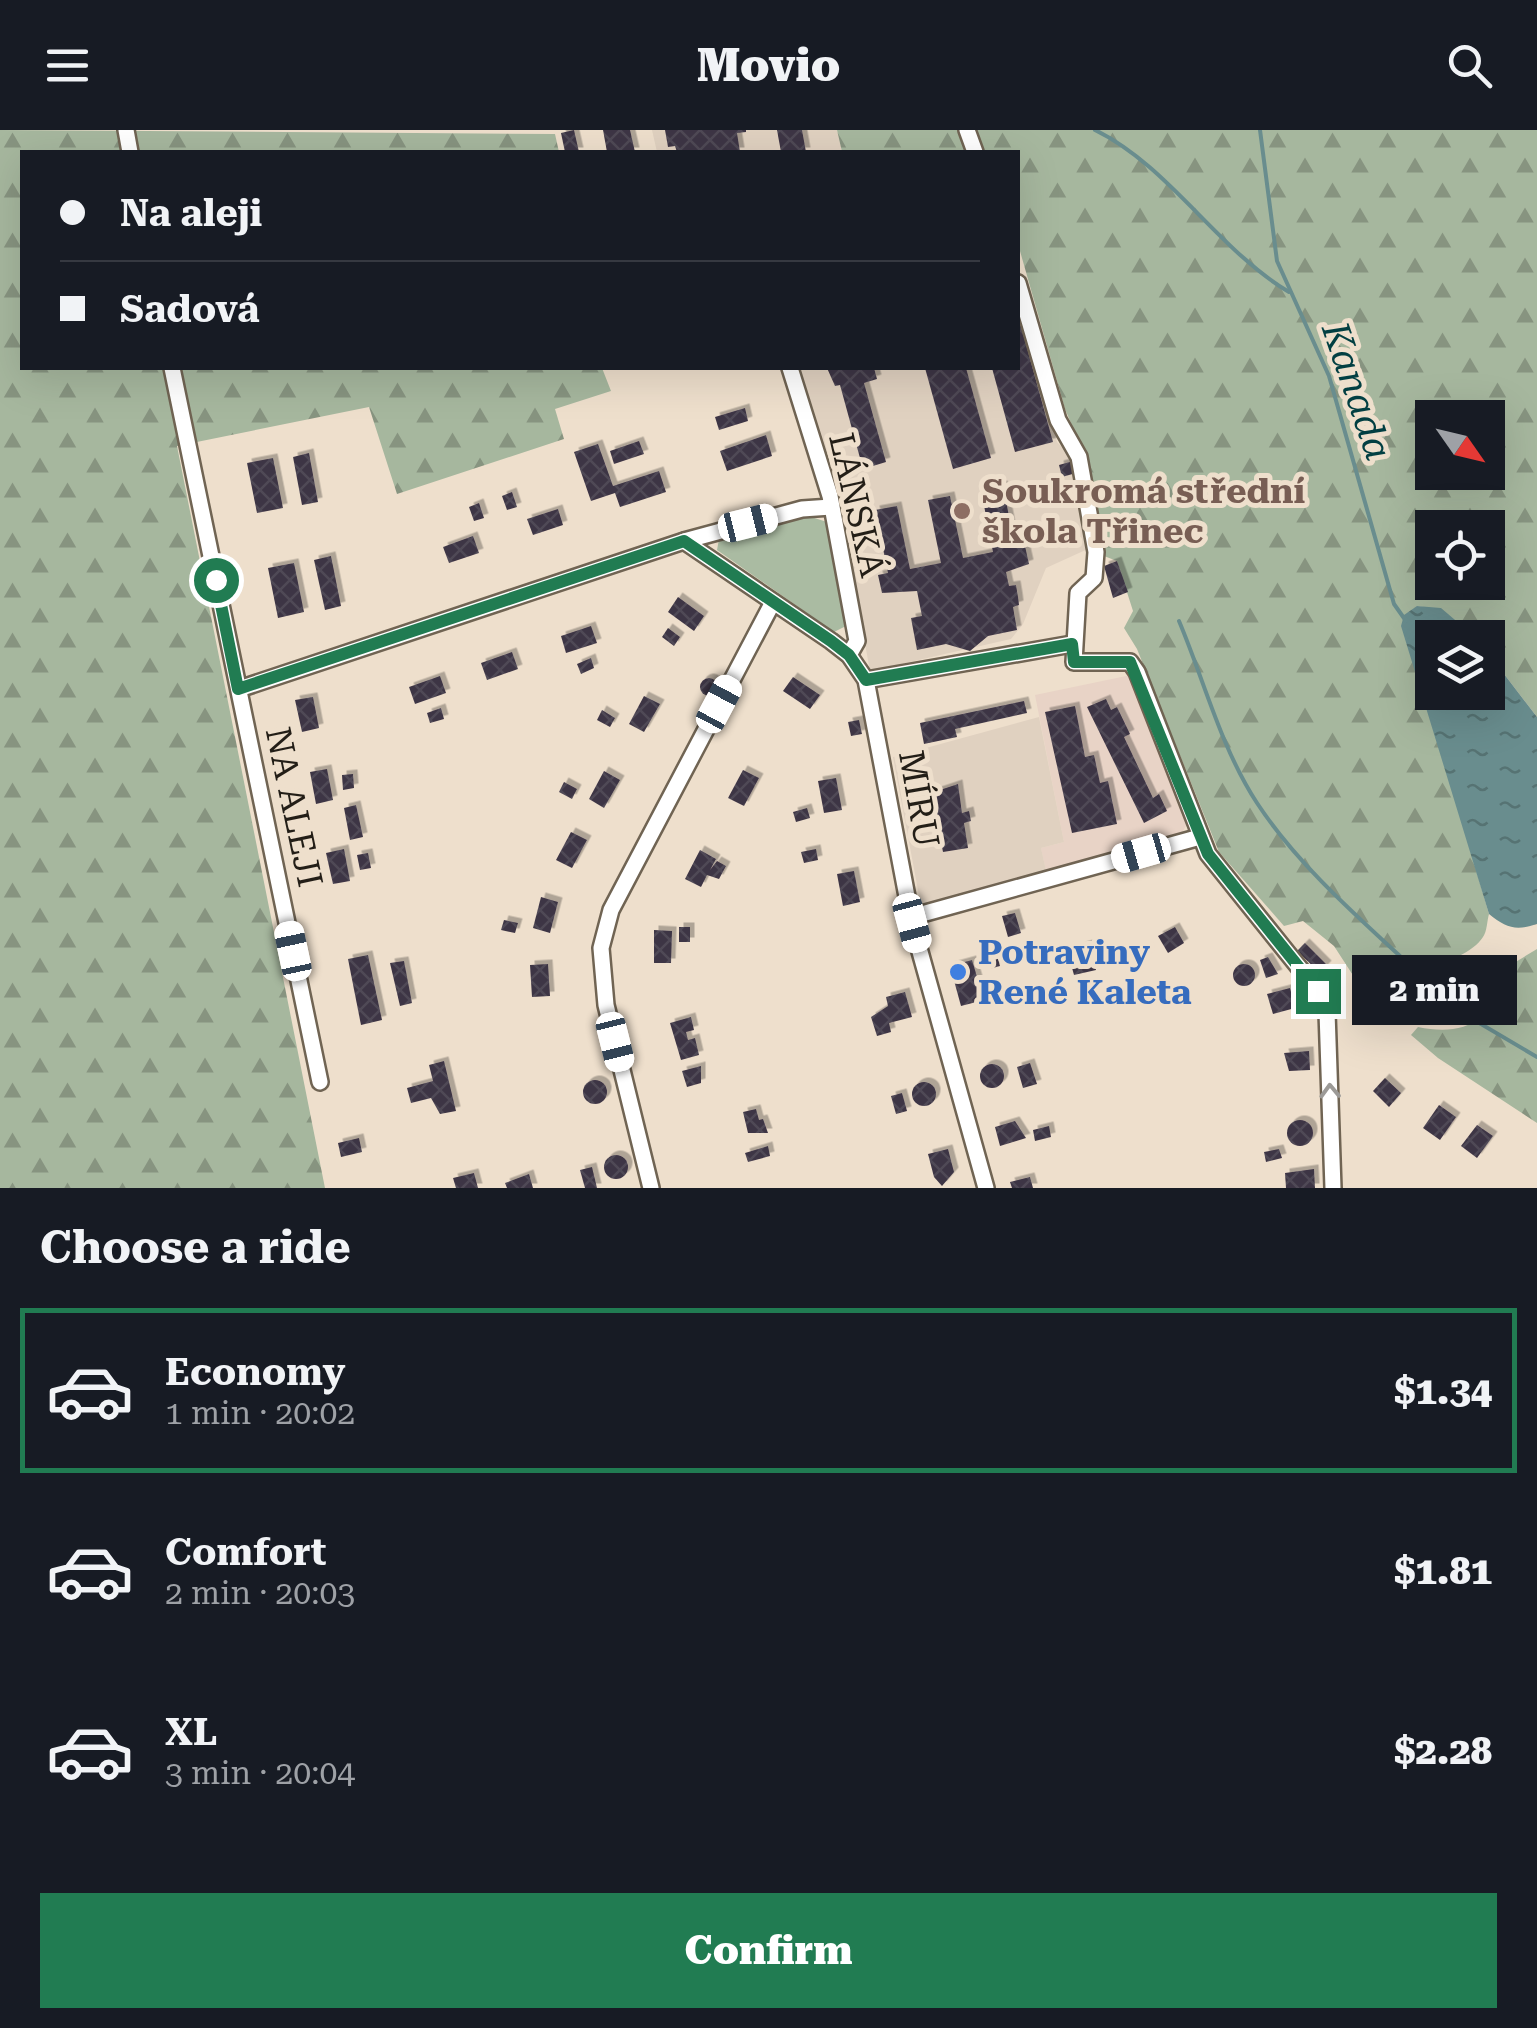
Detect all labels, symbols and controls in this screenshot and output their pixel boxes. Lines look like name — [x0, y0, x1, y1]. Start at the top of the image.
icon: menu — [40, 38, 95, 93]
icon: search — [1442, 38, 1497, 93]
text: Movio — [697, 39, 840, 92]
text: Na aleji — [120, 191, 262, 235]
text: Sadová — [120, 287, 260, 331]
water label: Kanada — [1313, 315, 1401, 466]
north arrow — [1415, 400, 1505, 490]
map controls — [1415, 400, 1505, 710]
street label: LÁNSKÁ — [820, 429, 893, 582]
place label: Soukromá střední škola Třinec — [982, 471, 1305, 552]
marker: Soukromá střední škola Třinec — [951, 500, 973, 522]
car — [715, 501, 781, 545]
button: locate — [1415, 510, 1505, 600]
route start — [194, 558, 239, 603]
button: layers — [1415, 620, 1505, 710]
car — [692, 670, 746, 738]
street label: NA ALEJI — [257, 723, 330, 891]
street label: MÍRU — [890, 747, 947, 851]
car — [1108, 830, 1174, 876]
car — [890, 890, 934, 956]
car — [272, 919, 314, 983]
place label: Potraviny René Kaleta — [978, 932, 1192, 1013]
callout: 2 min — [1353, 956, 1518, 1026]
marker: Potraviny René Kaleta — [947, 961, 969, 983]
route end — [1296, 969, 1341, 1014]
text: 2 min — [1390, 971, 1479, 1009]
car — [593, 1009, 637, 1075]
one-way arrow — [1319, 1082, 1340, 1098]
text: Choose a ride — [40, 1221, 351, 1274]
icon: car — [45, 1346, 135, 1436]
text: Economy — [165, 1350, 345, 1394]
text: $1.34 — [1394, 1369, 1492, 1413]
text: 1 min · 20:02 — [165, 1394, 355, 1432]
icon: car — [45, 1526, 135, 1616]
text: Comfort — [165, 1530, 326, 1574]
text: $1.81 — [1394, 1549, 1492, 1593]
text: 2 min · 20:03 — [165, 1574, 355, 1612]
icon: car — [45, 1706, 135, 1796]
text: XL — [165, 1710, 217, 1754]
text: $2.28 — [1394, 1729, 1492, 1773]
text: 3 min · 20:04 — [165, 1754, 355, 1792]
button: Confirm — [40, 1893, 1497, 2008]

